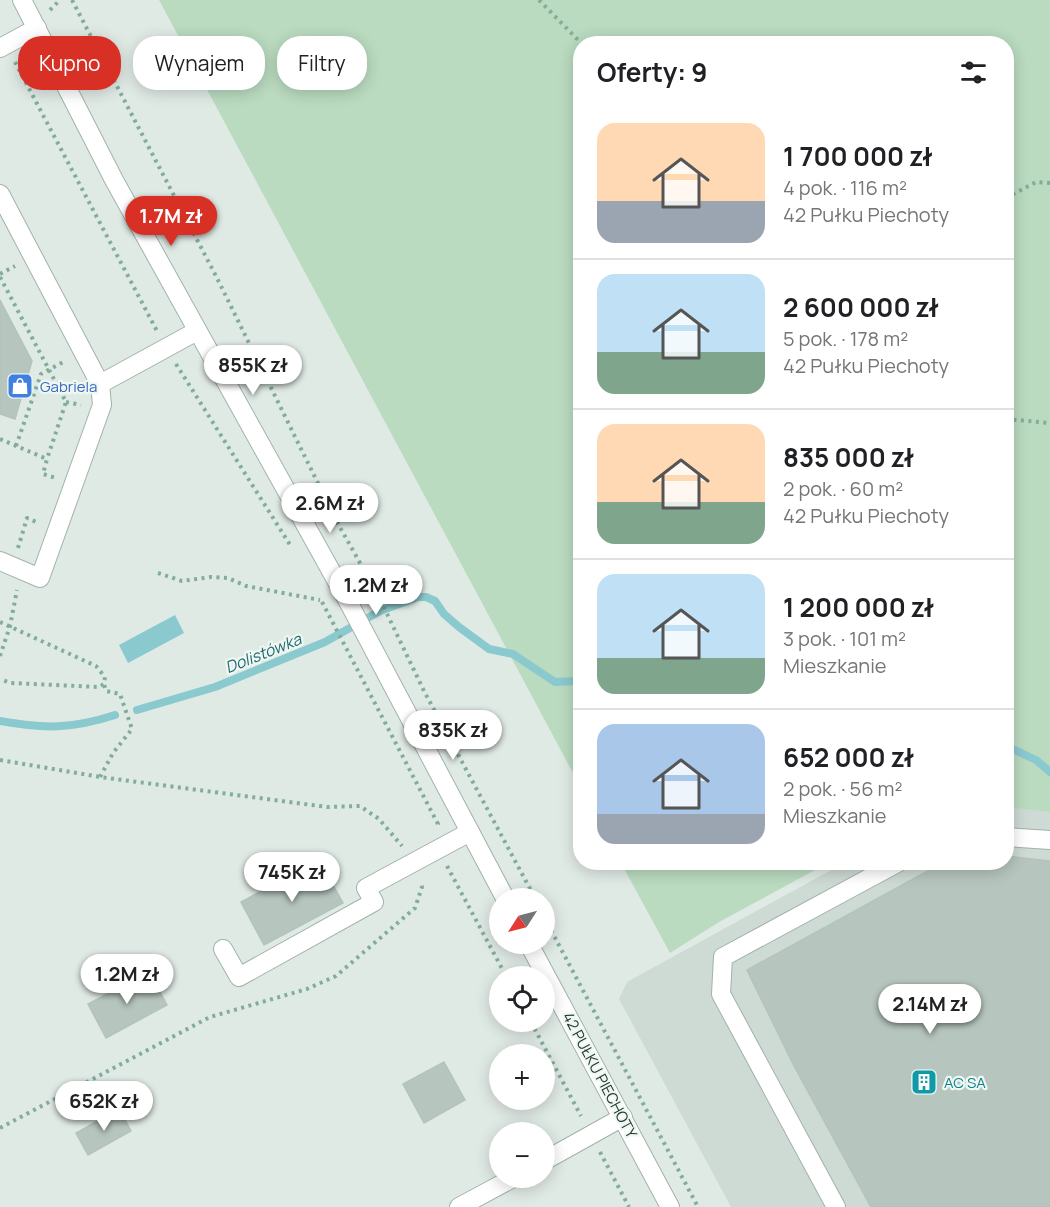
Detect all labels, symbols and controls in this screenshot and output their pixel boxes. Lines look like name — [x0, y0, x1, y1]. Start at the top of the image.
chip: Kupno — [18, 36, 121, 90]
chip: Wynajem — [133, 36, 265, 90]
chip: Filtry — [277, 36, 367, 90]
text: Oferty: 9 — [597, 54, 708, 90]
icon: filters — [957, 56, 990, 89]
text: 1 700 000 zł — [783, 138, 933, 174]
icon: home — [645, 147, 717, 219]
text: 4 pok. · 116 m² — [783, 174, 907, 201]
pin: 1.7M zł — [116, 196, 226, 247]
text: 42 Pułku Piechoty — [783, 201, 949, 228]
text: 1.7M zł — [139, 202, 203, 229]
text: 2 600 000 zł — [783, 289, 939, 325]
icon: home — [645, 298, 717, 370]
text: 5 pok. · 178 m² — [783, 325, 908, 352]
pin: 855K zł — [198, 345, 308, 396]
text: 855K zł — [218, 351, 288, 378]
text: 42 Pułku Piechoty — [783, 352, 949, 379]
shop icon: Gabriela — [5, 371, 35, 401]
place label: Gabriela — [40, 376, 97, 397]
text: 835 000 zł — [783, 439, 914, 475]
icon: home — [645, 448, 717, 520]
text: 2 pok. · 60 m² — [783, 475, 903, 502]
pin: 2.6M zł — [275, 483, 385, 534]
text: 2.6M zł — [295, 489, 365, 516]
text: 42 Pułku Piechoty — [783, 502, 949, 529]
pin: 1.2M zł — [321, 565, 431, 616]
text: 1.2M zł — [344, 571, 408, 598]
text: 1 200 000 zł — [783, 589, 934, 625]
icon: home — [645, 598, 717, 670]
text: 3 pok. · 101 m² — [783, 625, 906, 652]
water label: Dolistówka — [222, 627, 305, 678]
text: Mieszkanie — [783, 652, 887, 679]
pin: 835K zł — [398, 710, 508, 761]
text: 835K zł — [418, 716, 488, 743]
text: 652 000 zł — [783, 739, 914, 775]
icon: home — [645, 748, 717, 820]
text: 2 pok. · 56 m² — [783, 775, 903, 802]
text: Mieszkanie — [783, 802, 887, 829]
pin: 745K zł — [237, 852, 347, 903]
text: 745K zł — [258, 858, 326, 885]
north arrow — [489, 888, 555, 954]
map controls — [489, 888, 555, 1188]
pin: 1.2M zł — [72, 954, 182, 1005]
text: 1.2M zł — [95, 960, 159, 987]
button: locate — [489, 966, 555, 1032]
pin: 2.14M zł — [868, 984, 992, 1035]
text: 2.14M zł — [892, 990, 968, 1017]
street label: 42 PUŁKU PIECHOTY — [558, 1008, 642, 1142]
button: + — [489, 1044, 555, 1110]
building icon: AC SA — [909, 1067, 939, 1097]
place label: AC SA — [944, 1072, 986, 1093]
pin: 652K zł — [49, 1081, 159, 1132]
text: 652K zł — [69, 1087, 139, 1114]
button: − — [489, 1122, 555, 1188]

